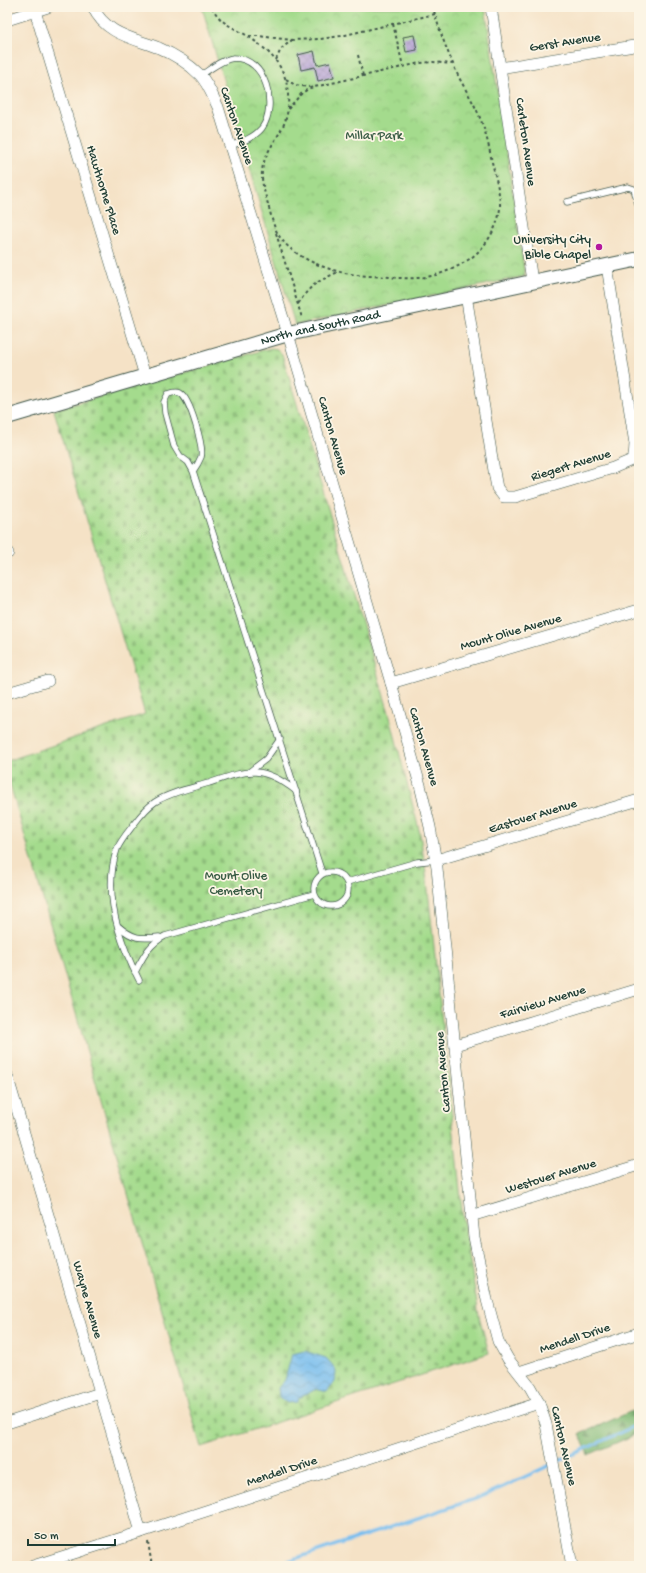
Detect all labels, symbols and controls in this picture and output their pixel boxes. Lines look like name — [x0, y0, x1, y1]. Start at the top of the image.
street label: Gerst Avenue — [528, 30, 602, 56]
street label: Canton Avenue — [216, 85, 256, 167]
street label: Carleton Avenue — [511, 97, 539, 187]
park label: Millar Park — [345, 129, 404, 144]
street label: Hawthorne Place — [82, 143, 124, 237]
place label: University City Bible Chapel — [514, 233, 592, 263]
marker: University City Bible Chapel — [594, 242, 604, 252]
street label: North and South Road — [259, 307, 383, 349]
street label: Canton Avenue — [314, 395, 350, 477]
street label: Riegert Avenue — [529, 447, 613, 485]
street label: Mount Olive Avenue — [459, 611, 564, 655]
street label: Canton Avenue — [405, 706, 441, 788]
street label: Eastover Avenue — [487, 796, 579, 838]
park label: Mount Olive Cemetery — [205, 869, 267, 899]
street label: Fairview Avenue — [497, 983, 588, 1023]
street label: Canton Avenue — [433, 1031, 455, 1113]
street label: Westover Avenue — [504, 1156, 598, 1198]
street label: Wayne Avenue — [69, 1260, 105, 1341]
street label: Mendell Drive — [538, 1320, 612, 1357]
street label: Canton Avenue — [547, 1405, 579, 1487]
street label: Mendell Drive — [245, 1453, 319, 1490]
scale bar — [28, 1521, 115, 1547]
text: 50 m — [34, 1530, 59, 1544]

